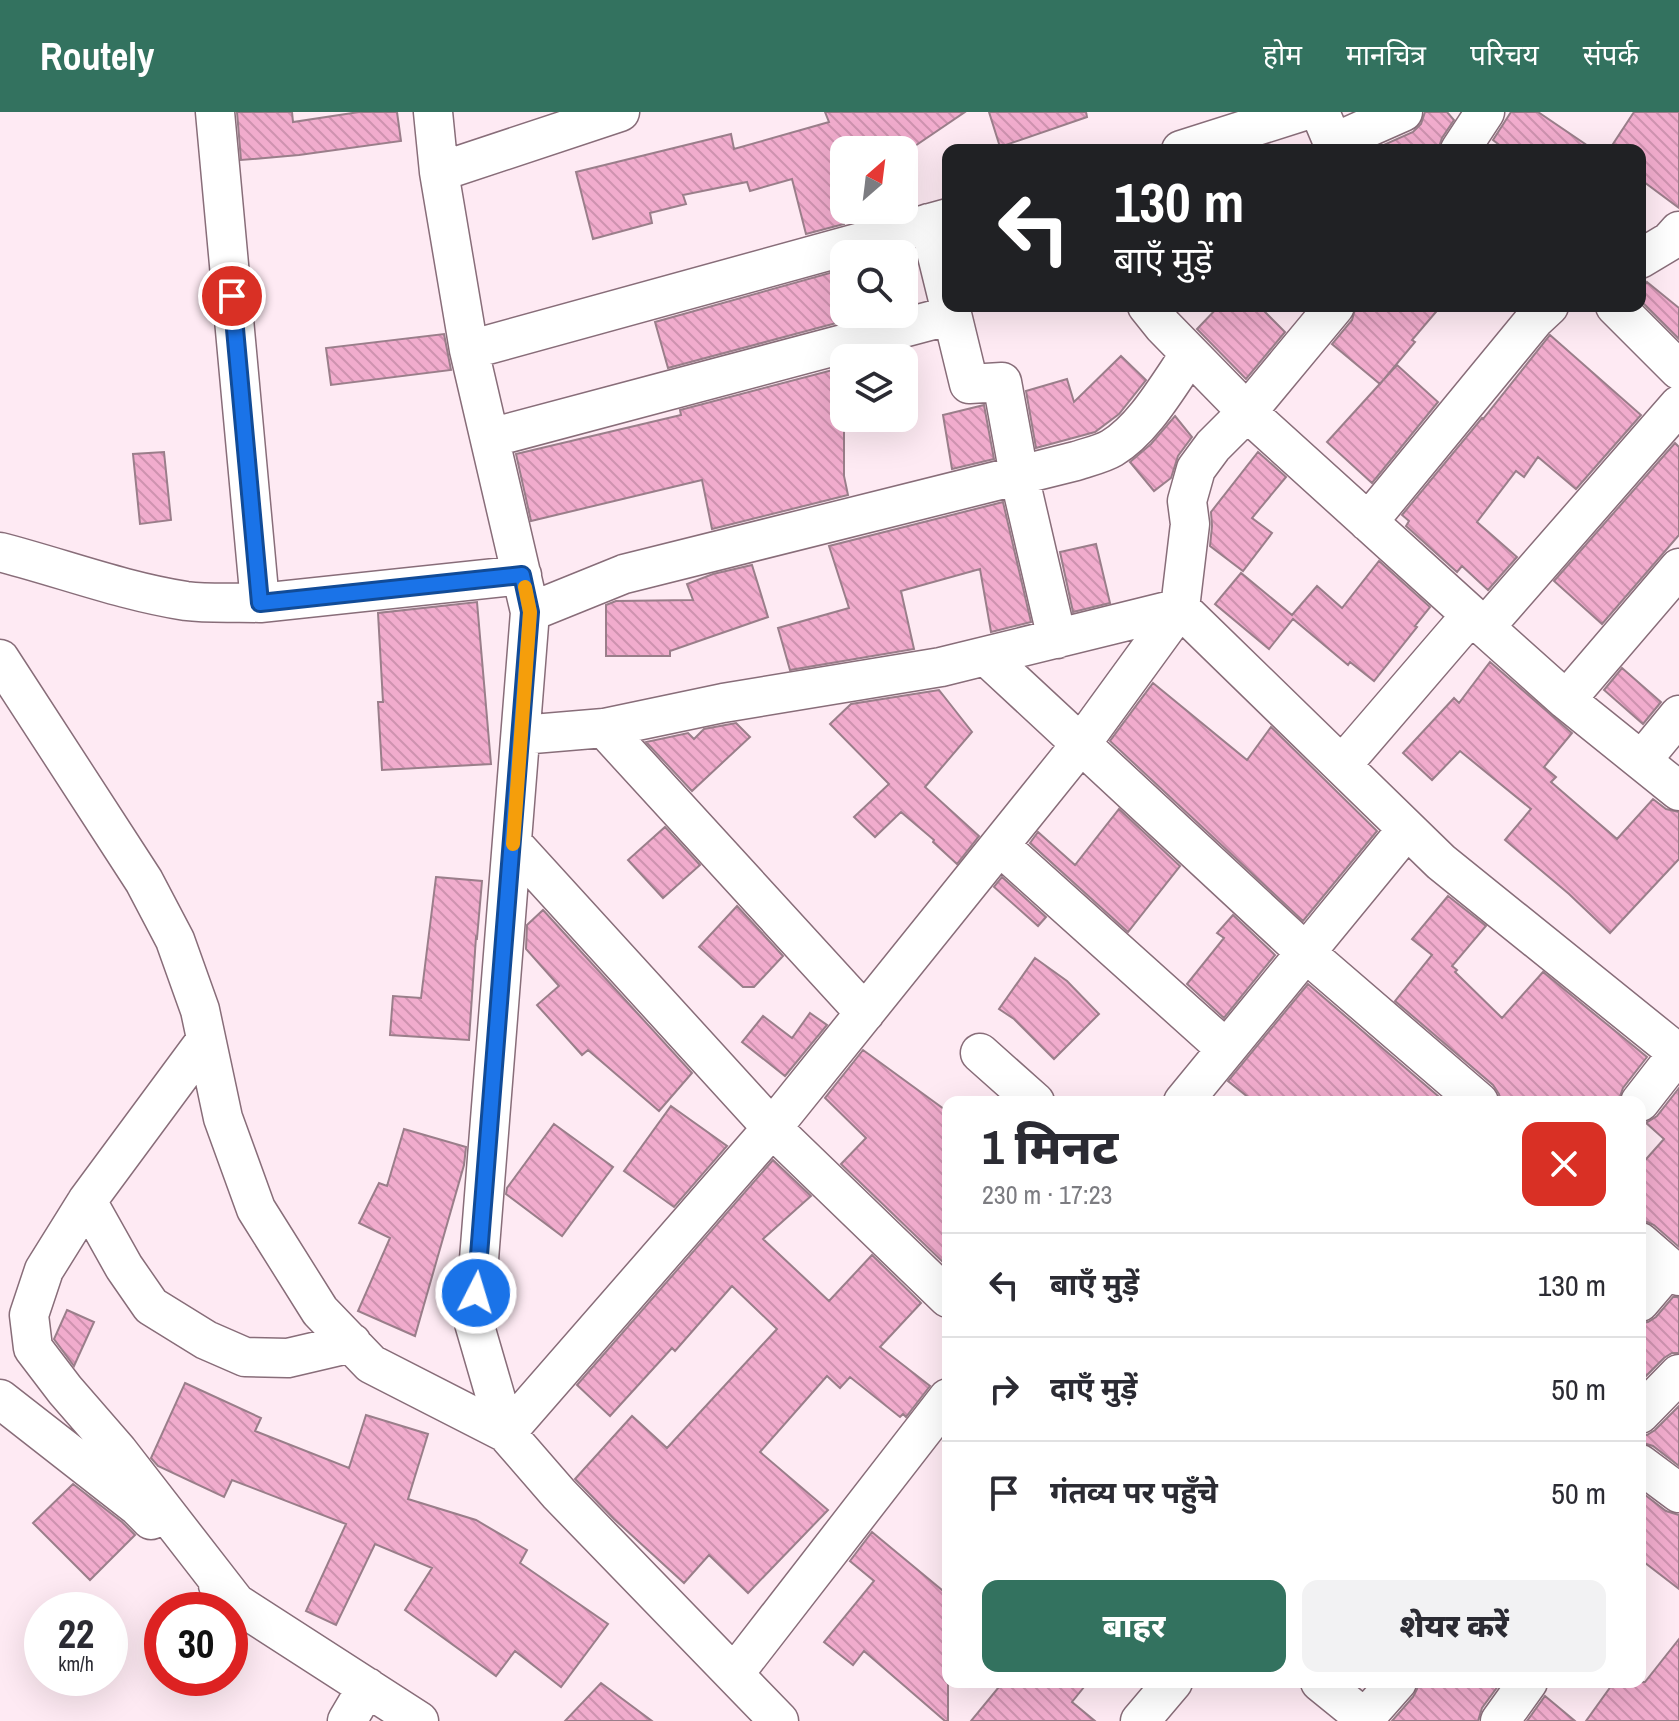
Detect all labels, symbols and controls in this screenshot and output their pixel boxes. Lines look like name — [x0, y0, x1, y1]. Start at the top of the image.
text: Routely — [40, 31, 154, 82]
text: होम — [1263, 36, 1302, 74]
text: मानचित्र — [1346, 36, 1426, 74]
text: परिचय — [1470, 36, 1539, 74]
text: संपर्क — [1583, 36, 1639, 74]
north arrow — [830, 136, 918, 224]
map controls — [830, 136, 918, 432]
text: 130 m — [1114, 164, 1244, 239]
icon: left — [982, 176, 1086, 280]
text: बाएँ मुड़ें — [1114, 236, 1213, 284]
button: search — [830, 240, 918, 328]
pin — [198, 262, 266, 330]
icon: arrive — [210, 274, 254, 318]
button: layers — [830, 344, 918, 432]
text: 1 मिनट — [982, 1114, 1118, 1179]
button: close — [1522, 1122, 1606, 1206]
text: 230 m · 17:23 — [982, 1177, 1112, 1212]
position arrow — [434, 1251, 518, 1335]
icon: left — [982, 1263, 1026, 1307]
text: बाएँ मुड़ें — [1050, 1264, 1139, 1304]
text: 130 m — [1538, 1265, 1606, 1305]
icon: right — [982, 1367, 1026, 1411]
text: दाएँ मुड़ें — [1050, 1368, 1137, 1408]
text: 50 m — [1551, 1369, 1606, 1409]
icon: arrive — [982, 1471, 1026, 1515]
text: गंतव्य पर पहुँचे — [1050, 1472, 1218, 1512]
text: 50 m — [1551, 1473, 1606, 1513]
button: बाहर — [982, 1580, 1286, 1672]
button: शेयर करें — [1302, 1580, 1606, 1672]
speed limit sign: 30 — [144, 1592, 248, 1696]
text: 22 — [58, 1607, 94, 1660]
text: km/h — [58, 1650, 94, 1677]

